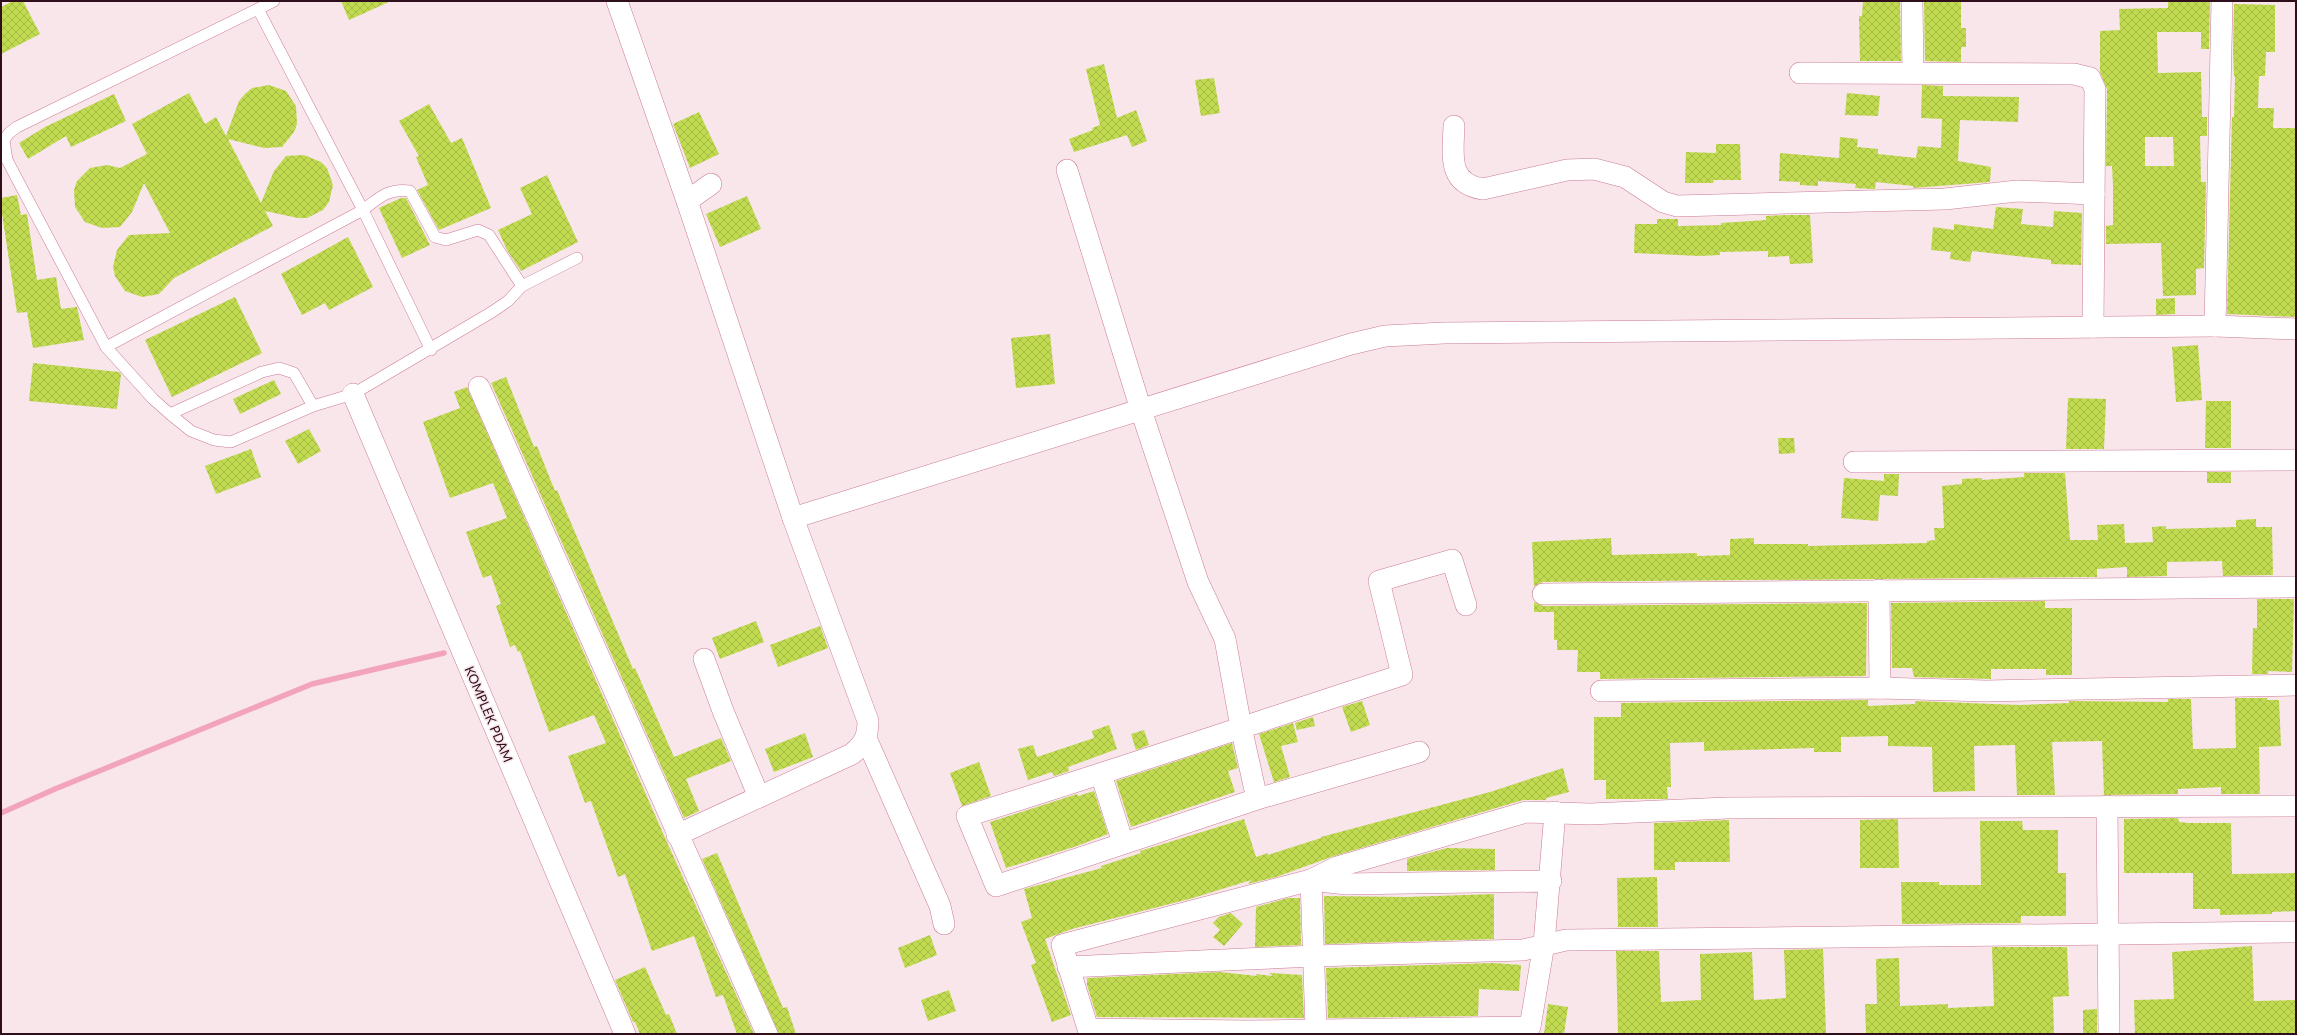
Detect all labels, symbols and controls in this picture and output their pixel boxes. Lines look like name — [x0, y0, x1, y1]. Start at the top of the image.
street label: KOMPLEK PDAM — [462, 664, 516, 764]

